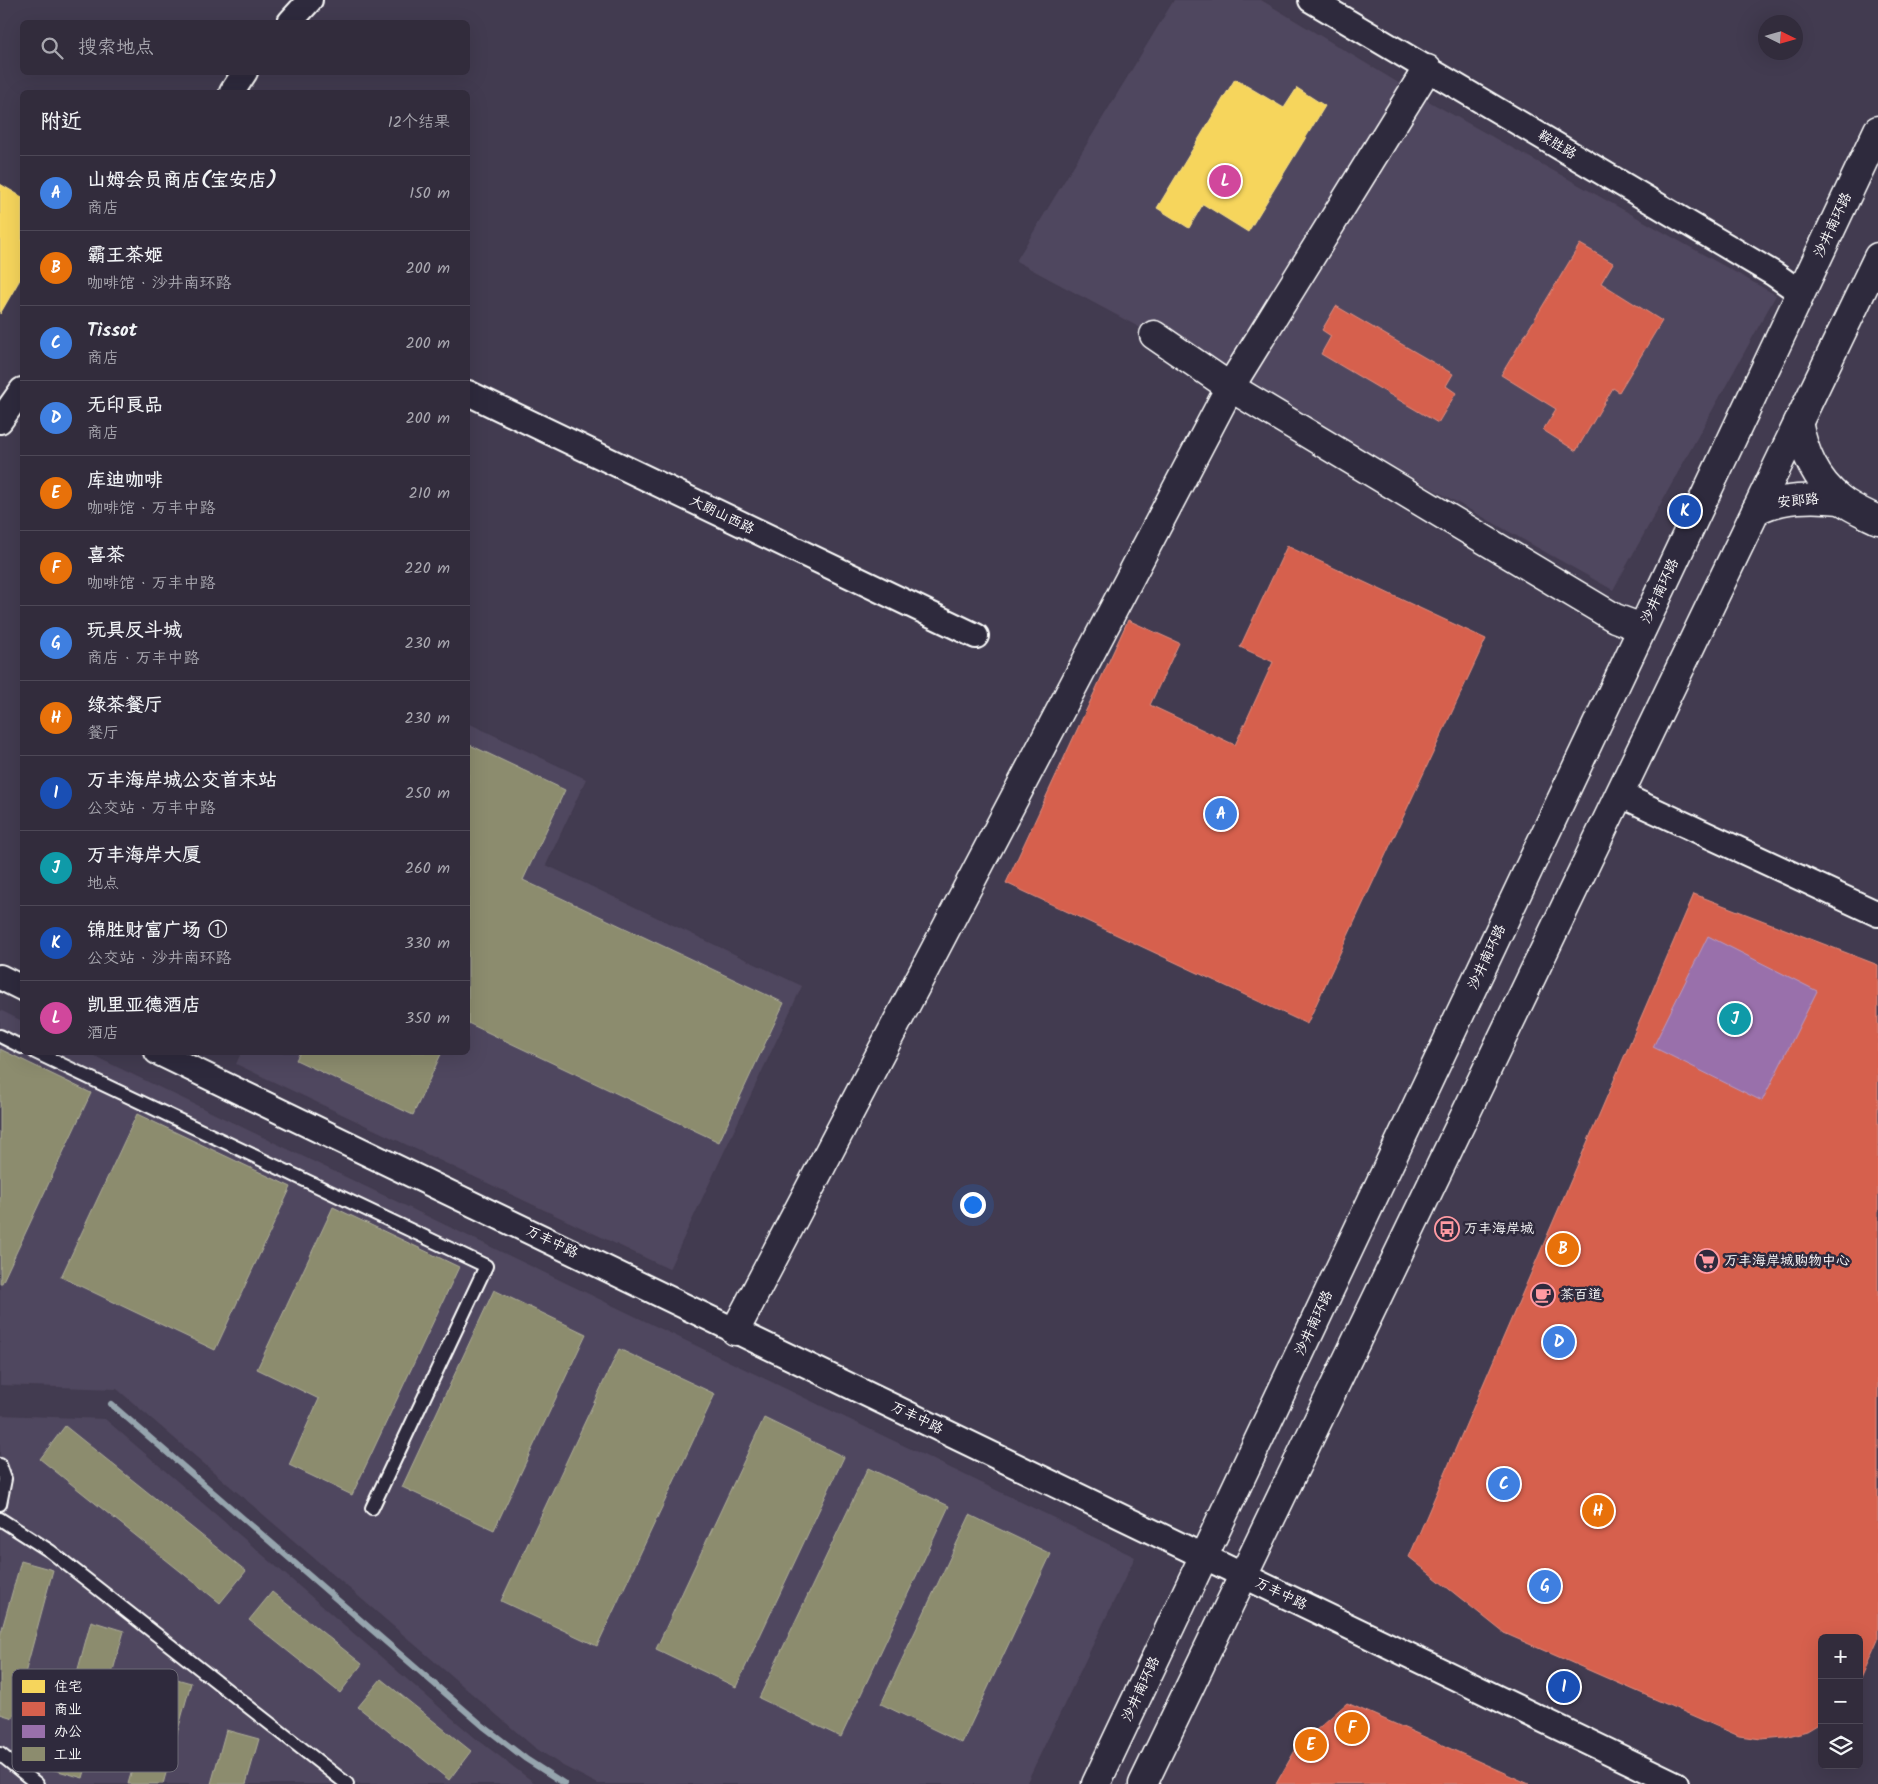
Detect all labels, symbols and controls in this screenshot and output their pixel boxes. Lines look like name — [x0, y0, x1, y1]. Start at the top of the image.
north arrow — [1758, 15, 1803, 60]
search box — [20, 20, 470, 75]
text: 搜索地点 — [78, 33, 154, 63]
icon: search — [38, 34, 66, 62]
text: 附近 — [40, 106, 82, 139]
text: 12个结果 — [388, 110, 450, 135]
street label: 鞍胜路 — [1533, 125, 1581, 165]
pin: L — [1209, 162, 1241, 200]
text: 山姆会员商店(宝安店) — [87, 166, 277, 196]
text: A — [51, 181, 61, 206]
text: 150 m — [409, 181, 450, 206]
street label: 沙井南环路 — [1808, 189, 1858, 261]
text: 商店 — [87, 196, 119, 221]
text: 霸王茶姬 — [87, 241, 163, 271]
text: B — [51, 256, 61, 281]
text: 200 m — [406, 256, 450, 281]
text: 咖啡馆 · 沙井南环路 — [87, 271, 232, 296]
text: Tissot — [87, 316, 137, 346]
text: C — [51, 331, 61, 356]
text: 200 m — [406, 331, 450, 356]
text: 商店 — [87, 346, 119, 371]
text: 无印良品 — [87, 391, 163, 421]
text: D — [51, 406, 61, 431]
text: 200 m — [406, 406, 450, 431]
text: 商店 — [87, 421, 119, 446]
text: 库迪咖啡 — [87, 466, 163, 496]
text: E — [52, 481, 60, 506]
text: 210 m — [409, 481, 450, 506]
street label: 安郎路 — [1776, 488, 1820, 514]
street label: 大朗山西路 — [686, 490, 758, 540]
pin: K — [1669, 492, 1701, 530]
text: 咖啡馆 · 万丰中路 — [87, 496, 216, 521]
text: 喜茶 — [87, 541, 125, 571]
street label: 沙井南环路 — [1635, 555, 1685, 627]
text: F — [52, 556, 60, 581]
text: 220 m — [404, 556, 450, 581]
text: 咖啡馆 · 万丰中路 — [87, 571, 216, 596]
text: 玩具反斗城 — [87, 616, 182, 646]
text: G — [51, 631, 61, 656]
text: 230 m — [404, 631, 450, 656]
text: 商店 · 万丰中路 — [87, 646, 200, 671]
text: 绿茶餐厅 — [87, 691, 163, 721]
text: H — [51, 706, 61, 731]
text: 230 m — [404, 706, 450, 731]
text: 餐厅 — [87, 721, 119, 746]
text: 万丰海岸城公交首末站 — [87, 766, 277, 796]
text: I — [54, 781, 58, 806]
text: 250 m — [405, 781, 450, 806]
pin: A — [1205, 795, 1237, 833]
text: 公交站 · 万丰中路 — [87, 796, 216, 821]
text: 万丰海岸大厦 — [87, 841, 201, 871]
text: J — [52, 856, 60, 881]
text: 260 m — [405, 856, 450, 881]
text: 地点 — [87, 871, 119, 896]
text: 锦胜财富广场 ① — [87, 916, 227, 946]
street label: 沙井南环路 — [1462, 921, 1512, 993]
text: K — [51, 931, 61, 956]
text: 330 m — [405, 931, 450, 956]
text: 公交站 · 沙井南环路 — [87, 946, 232, 971]
text: 凯里亚德酒店 — [87, 991, 201, 1021]
pin: J — [1719, 1000, 1751, 1038]
text: L — [52, 1006, 60, 1031]
text: 350 m — [405, 1006, 450, 1031]
text: 酒店 — [87, 1021, 119, 1046]
your location — [960, 1192, 986, 1218]
bus stop icon: 万丰海岸城 — [1434, 1216, 1460, 1242]
place label: 万丰海岸城 — [1464, 1218, 1534, 1240]
street label: 万丰中路 — [522, 1220, 582, 1264]
pin: B — [1547, 1230, 1579, 1268]
supermarket icon: 万丰海岸城购物中心 — [1694, 1248, 1720, 1274]
place label: 万丰海岸城购物中心 — [1724, 1250, 1850, 1272]
cafe icon: 茶百道 — [1530, 1282, 1556, 1308]
place label: 茶百道 — [1560, 1284, 1602, 1306]
street label: 沙井南环路 — [1289, 1287, 1339, 1359]
pin: D — [1543, 1323, 1575, 1361]
street label: 万丰中路 — [887, 1396, 947, 1440]
pin: C — [1488, 1465, 1520, 1503]
pin: H — [1582, 1492, 1614, 1530]
pin: G — [1529, 1567, 1561, 1605]
street label: 万丰中路 — [1251, 1572, 1311, 1616]
map controls — [1818, 1634, 1863, 1769]
button: + — [1818, 1634, 1863, 1679]
street label: 沙井南环路 — [1116, 1653, 1166, 1725]
pin: I — [1548, 1668, 1580, 1706]
legend — [12, 1669, 178, 1772]
text: 住宅 — [54, 1676, 82, 1698]
button: − — [1818, 1679, 1863, 1724]
text: 商业 — [54, 1699, 82, 1721]
pin: F — [1336, 1709, 1368, 1747]
text: 办公 — [54, 1721, 82, 1743]
button: layers — [1818, 1724, 1863, 1769]
pin: E — [1295, 1726, 1327, 1764]
text: 工业 — [54, 1744, 82, 1766]

